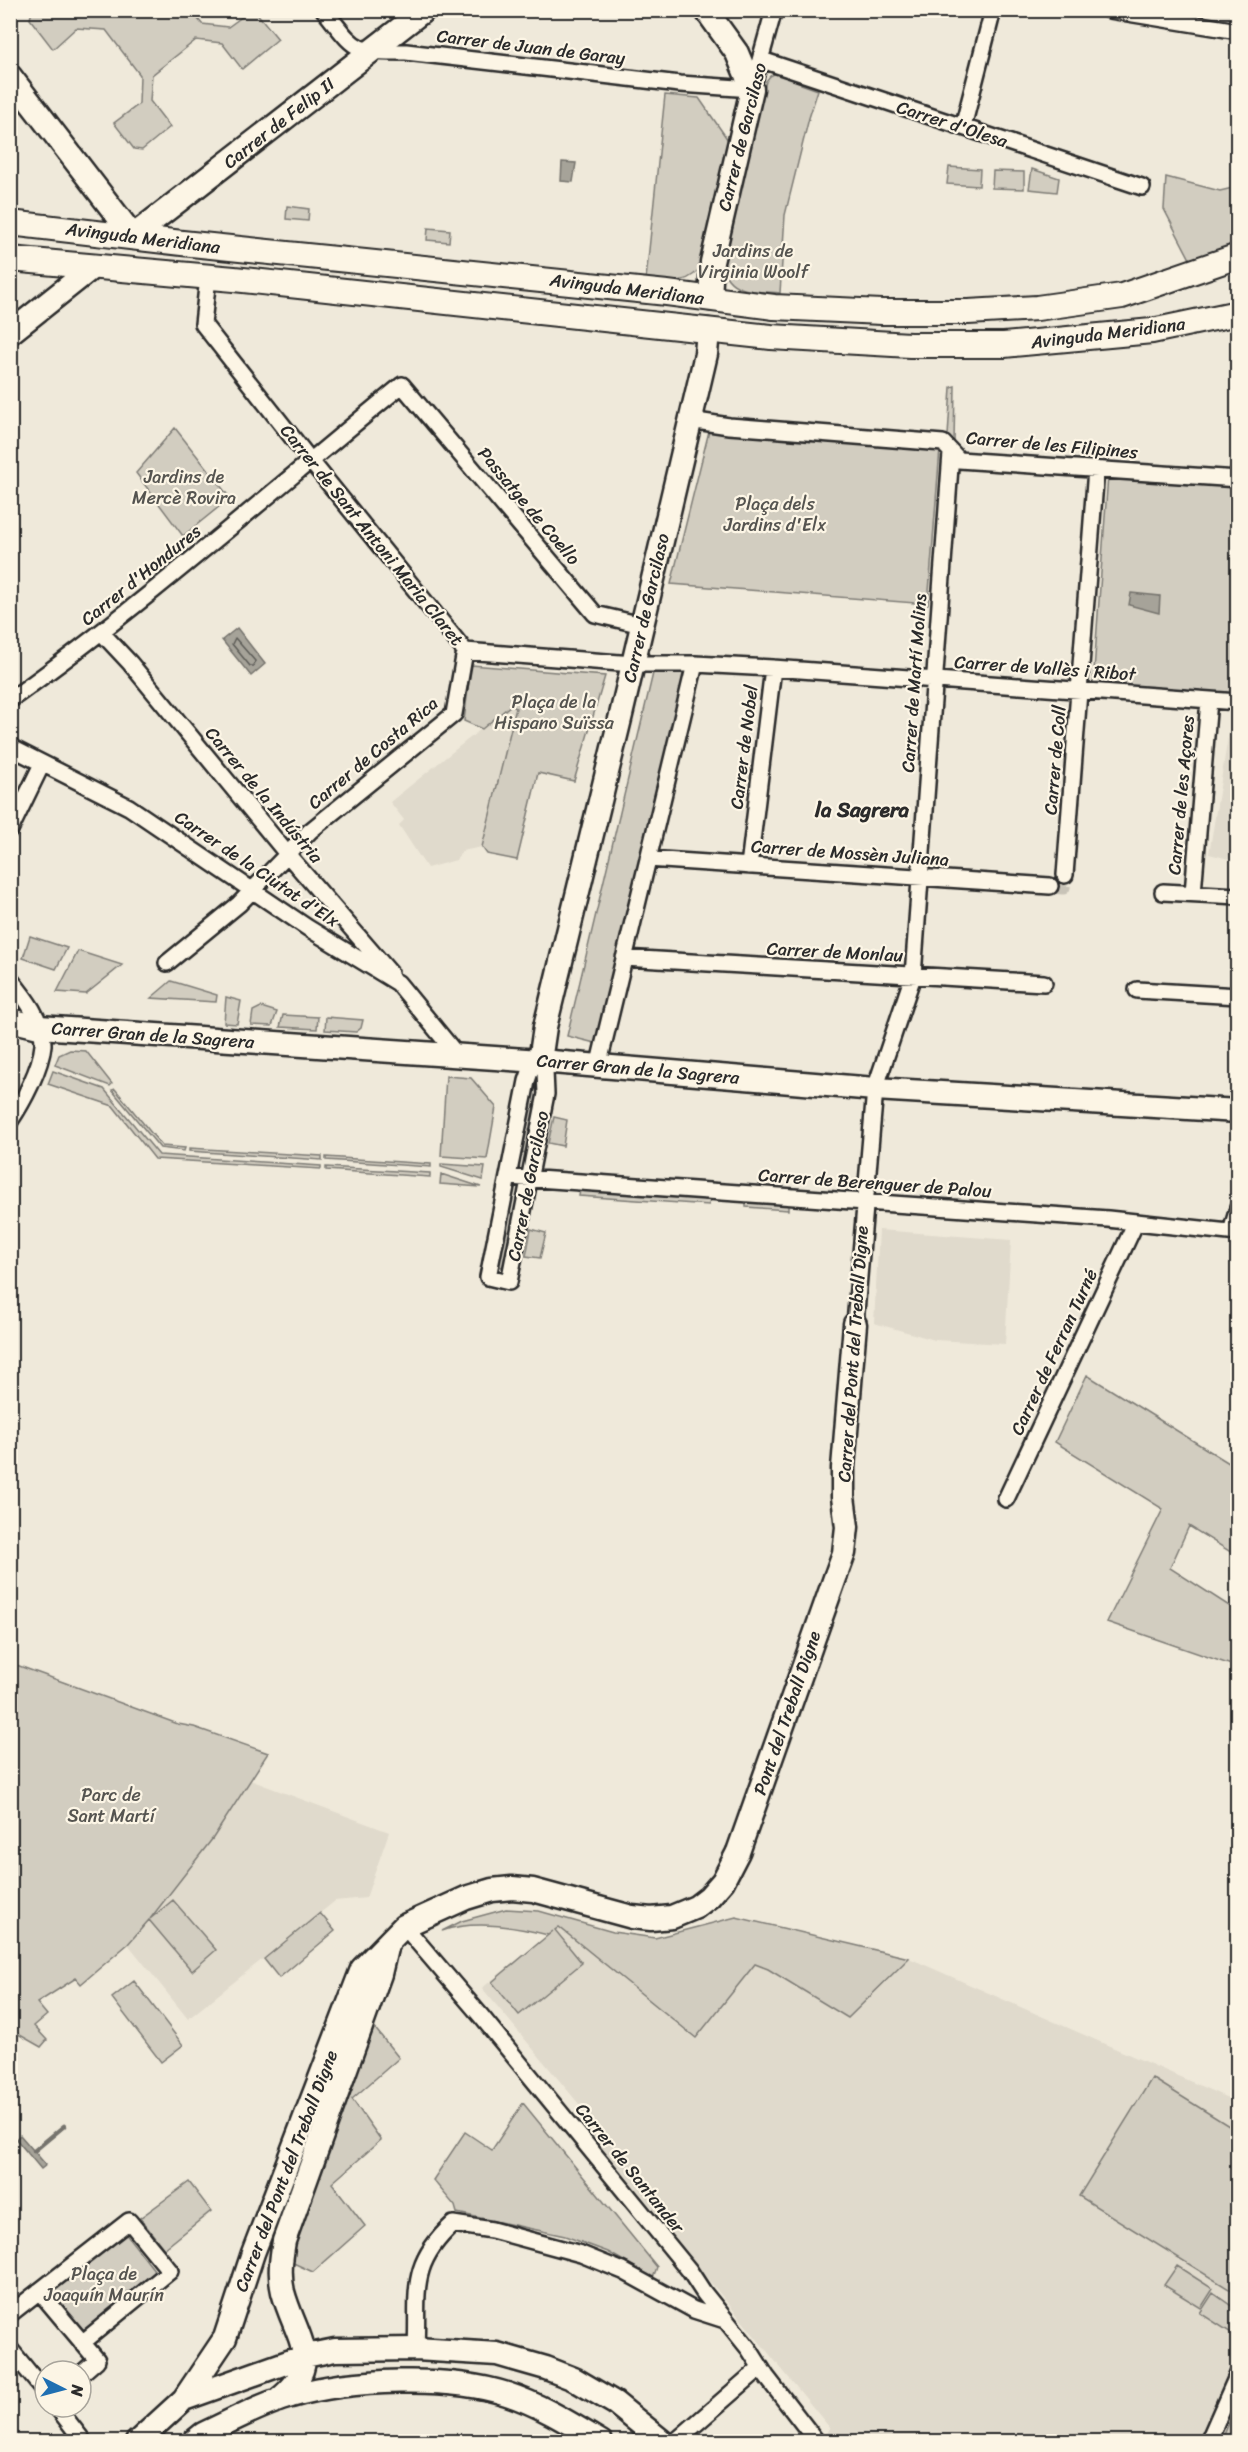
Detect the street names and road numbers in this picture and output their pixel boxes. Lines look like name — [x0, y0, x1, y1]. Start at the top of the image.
street label: Carrer de Juan de Garay — [435, 20, 628, 75]
street label: Carrer de Garcilaso — [708, 59, 776, 215]
street label: Carrer de Felip II — [216, 68, 342, 177]
street label: Carrer d'Olesa — [892, 91, 1013, 157]
street label: Avinguda Meridiana — [63, 213, 223, 263]
street label: Avinguda Meridiana — [547, 264, 707, 314]
street label: Avinguda Meridiana — [1028, 308, 1188, 358]
street label: Carrer de Sant Antoni Maria Claret — [272, 417, 472, 653]
street label: Carrer de les Filipines — [965, 422, 1140, 469]
street label: Passatge de Coello — [469, 439, 589, 573]
street label: Carrer d'Hondures — [73, 516, 209, 634]
street label: Carrer de Garcilaso — [613, 530, 679, 686]
street label: Carrer de Martí Molins — [892, 592, 936, 773]
street label: Carrer de Vallès i Ribot — [953, 646, 1137, 690]
street label: Carrer de Nobel — [721, 682, 768, 811]
street label: Carrer de Costa Rica — [300, 688, 446, 818]
street label: Carrer de Coll — [1034, 703, 1076, 816]
street label: Carrer de les Açores — [1158, 713, 1204, 876]
street label: Carrer de la Indústria — [197, 719, 332, 872]
street label: Carrer de la Ciutat d'Elx — [168, 802, 347, 937]
street label: Carrer de Mossèn Juliana — [750, 830, 950, 876]
street label: Carrer de Monlau — [766, 932, 904, 972]
street label: Carrer Gran de la Sagrera — [51, 1012, 256, 1058]
street label: Carrer Gran de la Sagrera — [535, 1044, 742, 1094]
street label: Carrer de Garcilaso — [498, 1108, 558, 1264]
street label: Carrer de Berenguer de Palou — [757, 1159, 993, 1207]
street label: Carrer del Pont del Treball Digne — [828, 1225, 878, 1483]
street label: Carrer de Ferran Turné — [1001, 1263, 1107, 1441]
street label: Pont del Treball Digne — [744, 1626, 830, 1800]
street label: Carrer del Pont del Treball Digne — [225, 2045, 347, 2296]
street label: Carrer de Santander — [567, 2095, 694, 2242]

